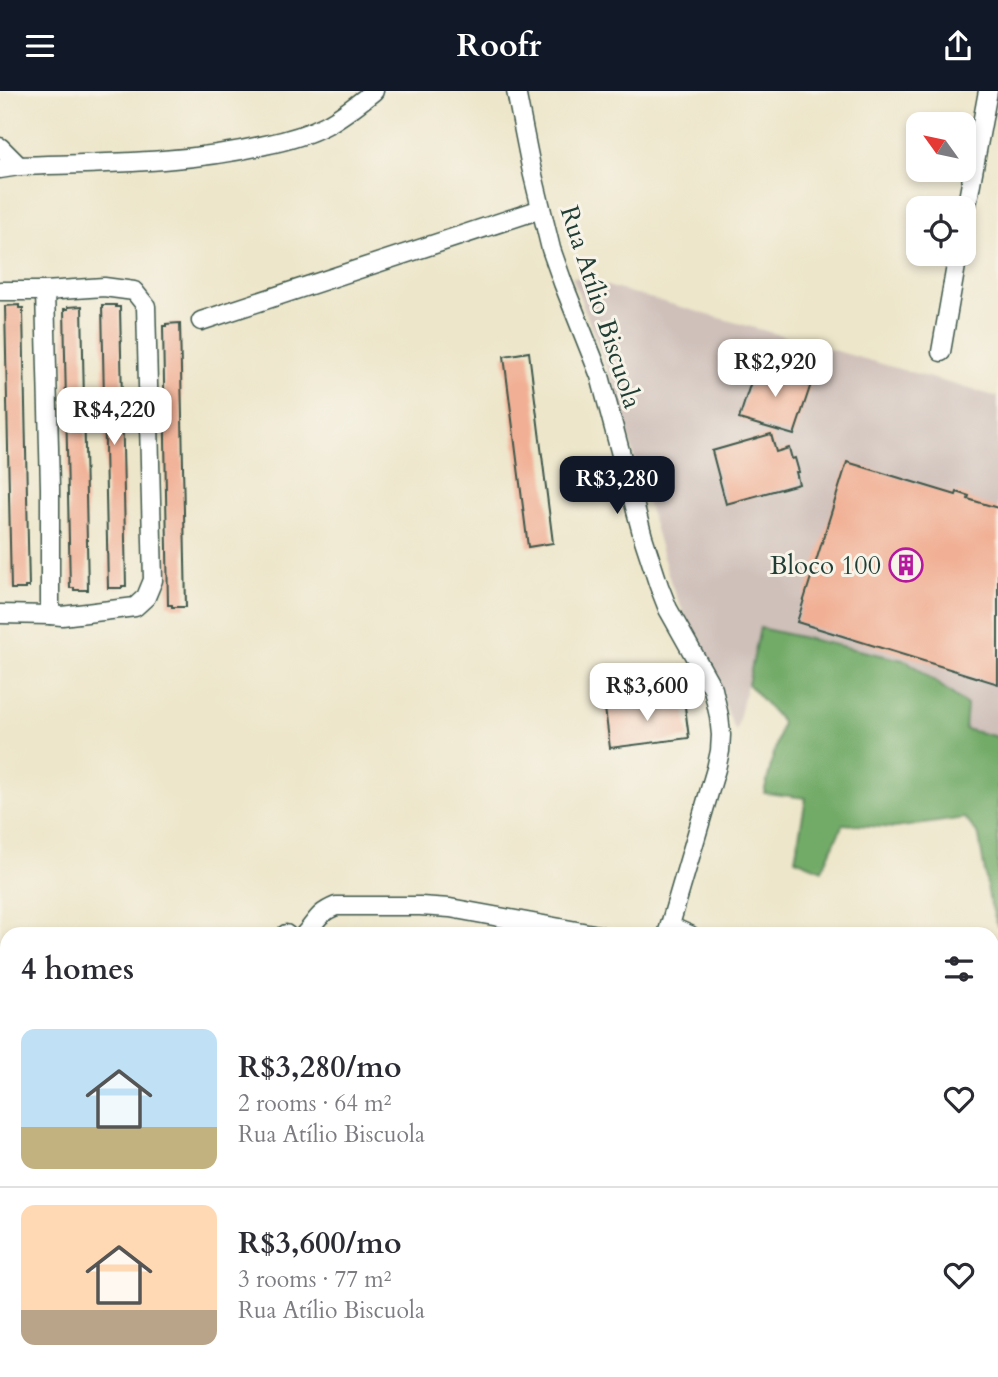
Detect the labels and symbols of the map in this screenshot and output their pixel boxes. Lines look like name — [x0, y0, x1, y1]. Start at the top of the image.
north arrow — [906, 112, 976, 182]
street label: Rua Atílio Biscuola — [552, 201, 650, 413]
pin: R$2,920 — [710, 339, 840, 399]
pin: R$4,220 — [49, 387, 179, 447]
pin: R$3,280 — [552, 457, 682, 516]
building icon: Bloco 100 — [887, 546, 925, 584]
place label: Bloco 100 — [770, 548, 881, 583]
pin: R$3,600 — [582, 663, 712, 723]

